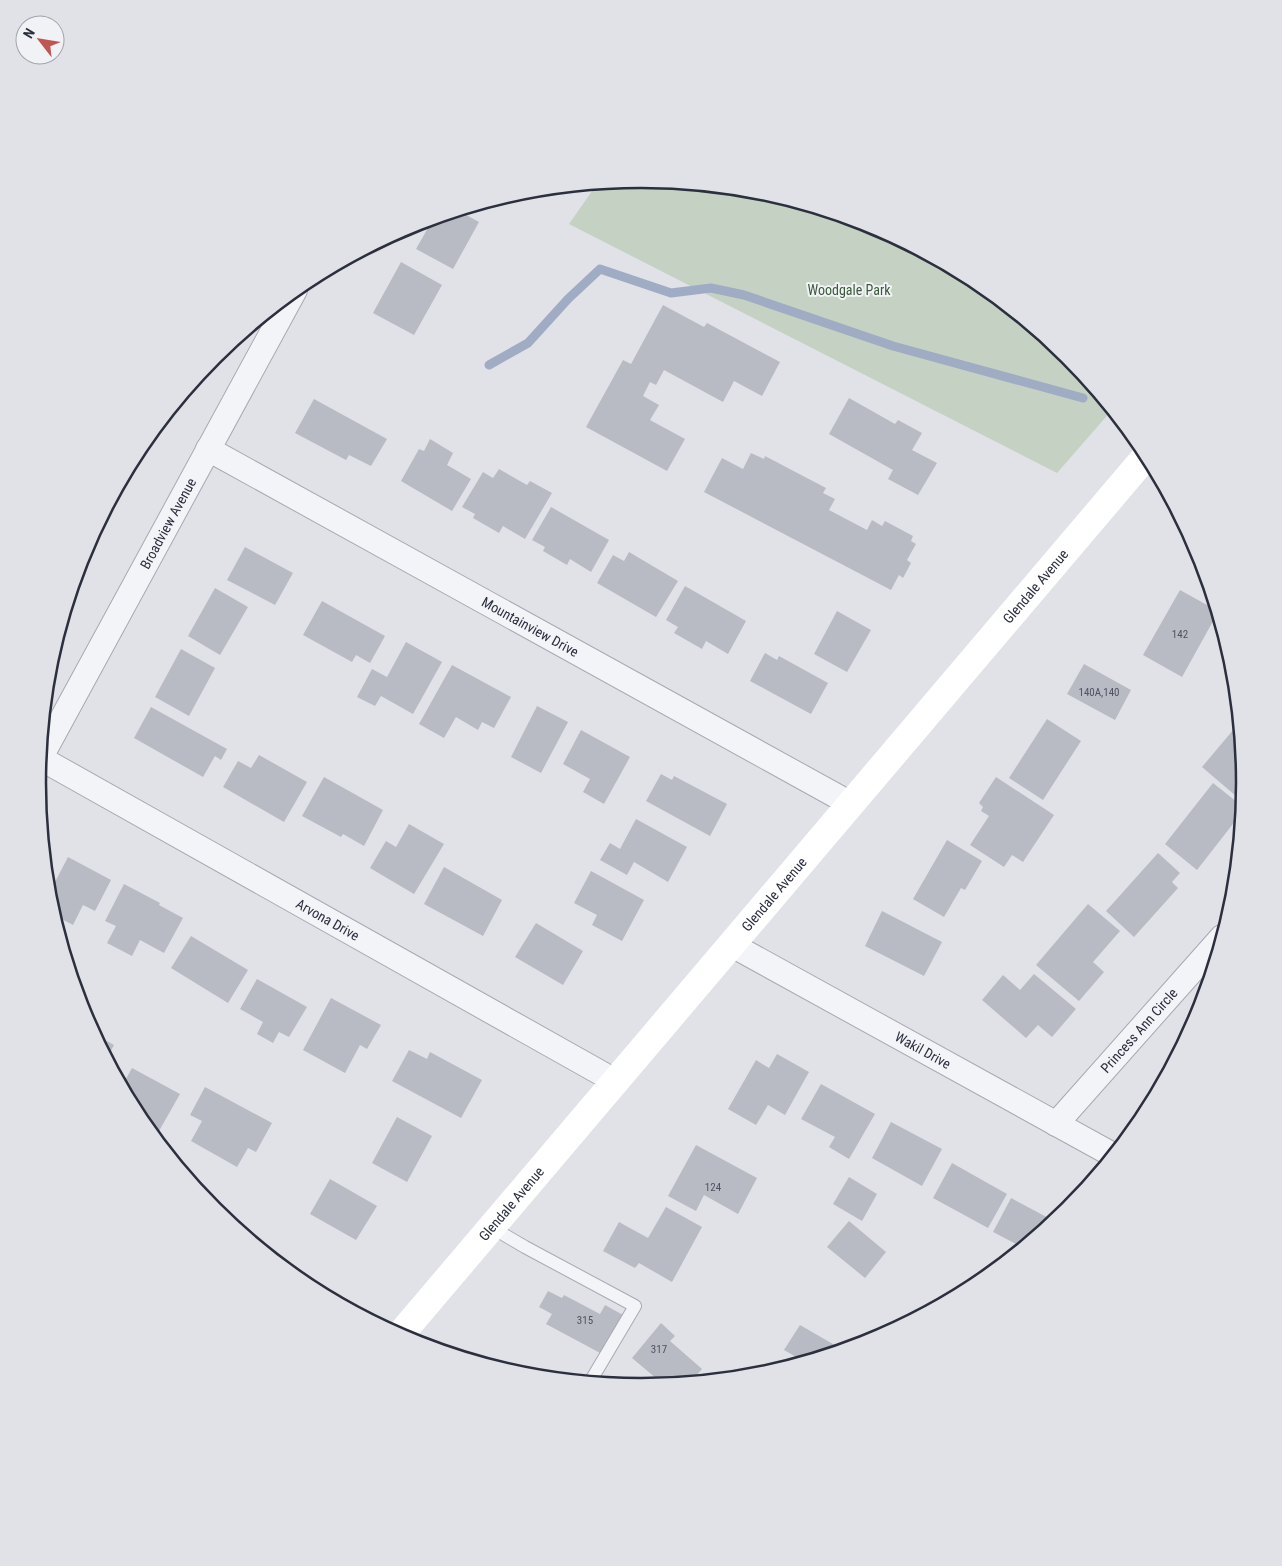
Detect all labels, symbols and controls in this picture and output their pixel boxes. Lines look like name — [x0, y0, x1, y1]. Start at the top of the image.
north arrow — [15, 15, 65, 65]
text: N — [20, 26, 38, 41]
park label: Woodgale Park — [807, 282, 891, 298]
street label: Broadview Avenue — [137, 475, 199, 572]
street label: Glendale Avenue — [1000, 546, 1072, 627]
street label: Mountainview Drive — [479, 594, 582, 660]
house number: 142 — [1172, 628, 1188, 641]
house number: 140A,140 — [1078, 686, 1120, 699]
street label: Glendale Avenue — [738, 854, 810, 935]
street label: Arvona Drive — [293, 895, 363, 944]
street label: Princess Ann Circle — [1097, 985, 1181, 1076]
street label: Wakil Drive — [892, 1028, 954, 1072]
street label: Glendale Avenue — [475, 1163, 547, 1244]
house number: 124 — [705, 1181, 722, 1194]
house number: 315 — [577, 1314, 593, 1327]
house number: 317 — [651, 1343, 667, 1356]

